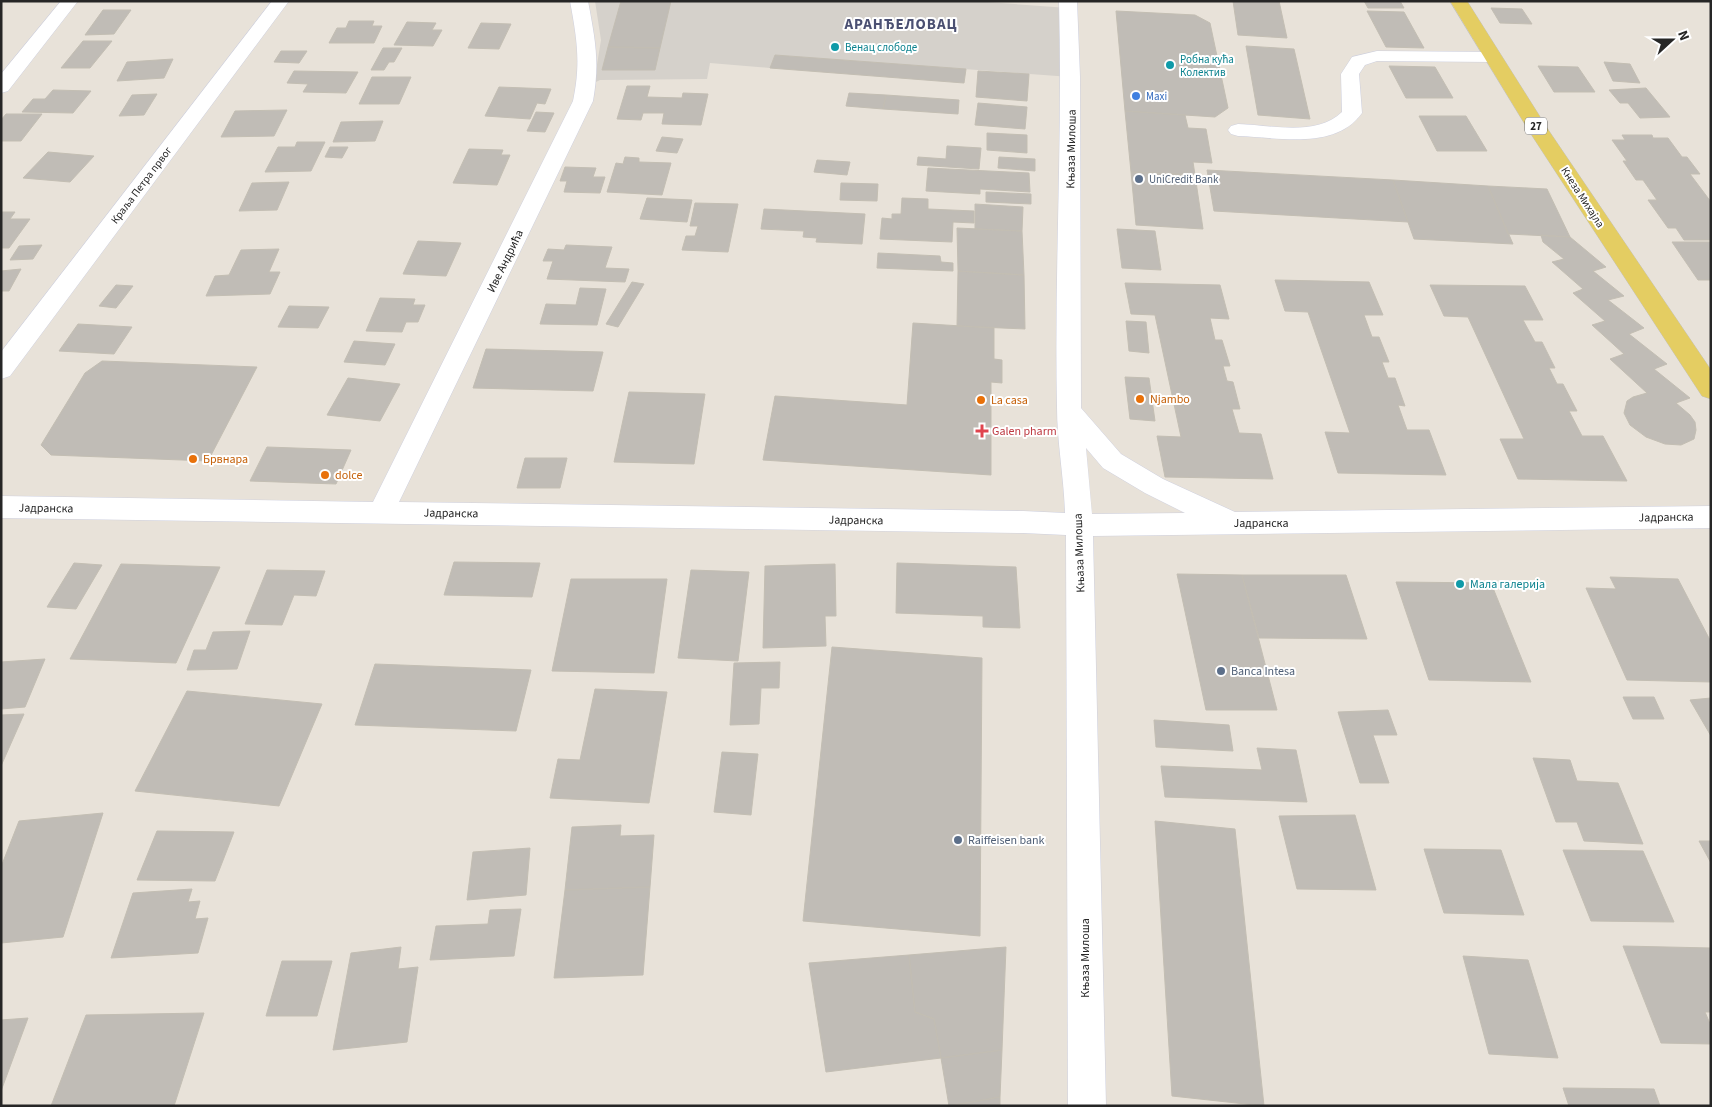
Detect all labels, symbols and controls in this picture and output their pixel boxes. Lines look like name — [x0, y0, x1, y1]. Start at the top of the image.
district label: АРАНЂЕЛОВАЦ — [843, 14, 958, 35]
north arrow — [1647, 15, 1697, 65]
text: N — [1672, 28, 1694, 44]
place label: Венац слободе — [845, 40, 918, 55]
marker: Венац слободе — [829, 41, 841, 53]
place label: Робна кућа Колектив — [1180, 52, 1234, 80]
marker: Робна кућа Колектив — [1164, 59, 1176, 71]
place label: Maxi — [1146, 89, 1167, 104]
marker: Maxi — [1130, 90, 1142, 102]
street label: Књаза Милоша — [1062, 109, 1081, 189]
road number: 27 — [1525, 118, 1547, 134]
street label: Краља Петра првог — [107, 143, 176, 227]
street label: Кнеза Михајла — [1557, 164, 1608, 230]
place label: UniCredit Bank — [1149, 172, 1219, 187]
marker: UniCredit Bank — [1133, 173, 1145, 185]
street label: Иве Андрића — [483, 227, 528, 296]
place label: Njambo — [1150, 391, 1190, 408]
place label: La casa — [991, 392, 1028, 409]
marker: Njambo — [1134, 393, 1146, 405]
marker: La casa — [975, 394, 987, 406]
place label: Galen pharm — [992, 423, 1057, 440]
marker: Galen pharm — [976, 425, 988, 437]
place label: Брвнара — [203, 451, 248, 468]
marker: Брвнара — [187, 453, 199, 465]
place label: dolce — [335, 467, 362, 484]
marker: dolce — [319, 469, 331, 481]
street label: Јадранска — [18, 500, 74, 517]
street label: Јадранска — [423, 505, 479, 522]
street label: Јадранска — [1638, 509, 1694, 526]
street label: Јадранска — [828, 512, 884, 529]
street label: Књаза Милоша — [1070, 513, 1089, 593]
street label: Јадранска — [1234, 515, 1288, 532]
place label: Мала галерија — [1470, 576, 1545, 593]
marker: Мала галерија — [1454, 578, 1466, 590]
place label: Banca Intesa — [1231, 663, 1295, 680]
marker: Banca Intesa — [1215, 665, 1227, 677]
place label: Raiffeisen bank — [968, 832, 1045, 849]
marker: Raiffeisen bank — [952, 834, 964, 846]
street label: Књаза Милоша — [1077, 918, 1094, 998]

